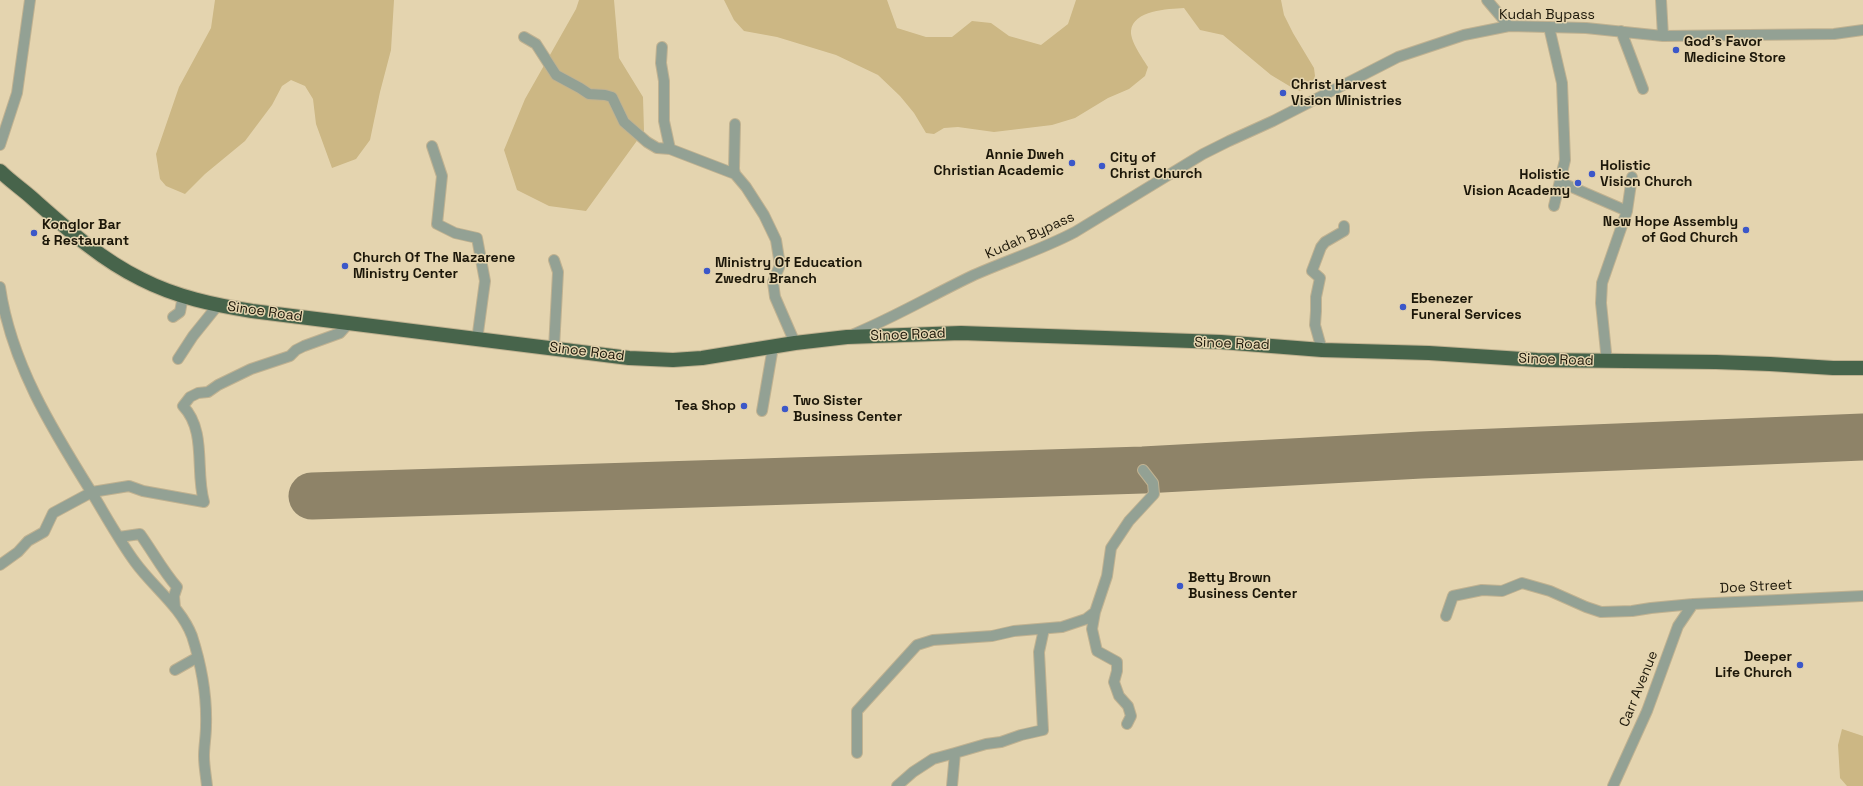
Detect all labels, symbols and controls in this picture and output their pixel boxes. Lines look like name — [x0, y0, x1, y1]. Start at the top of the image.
street label: Kudah Bypass — [1499, 7, 1595, 23]
place label: God's Favor Medicine Store — [1684, 34, 1786, 66]
marker: God's Favor Medicine Store — [1671, 45, 1681, 55]
place label: Christ Harvest Vision Ministries — [1291, 77, 1402, 110]
marker: Christ Harvest Vision Ministries — [1278, 88, 1288, 98]
place label: Annie Dweh Christian Academic — [934, 147, 1064, 180]
place label: City of Christ Church — [1110, 150, 1202, 182]
marker: Annie Dweh Christian Academic — [1067, 158, 1077, 168]
place label: Holistic Vision Church — [1600, 158, 1692, 190]
marker: City of Christ Church — [1097, 161, 1107, 171]
place label: Holistic Vision Academy — [1463, 167, 1570, 200]
marker: Holistic Vision Church — [1587, 169, 1597, 179]
marker: Holistic Vision Academy — [1573, 178, 1583, 188]
street label: Kudah Bypass — [983, 209, 1077, 263]
place label: New Hope Assembly of God Church — [1603, 214, 1738, 246]
place label: Konglor Bar & Restaurant — [42, 217, 129, 250]
marker: New Hope Assembly of God Church — [1741, 225, 1751, 235]
marker: Konglor Bar & Restaurant — [29, 228, 39, 238]
place label: Church Of The Nazarene Ministry Center — [353, 250, 515, 282]
place label: Ministry Of Education Zwedru Branch — [715, 255, 862, 288]
marker: Church Of The Nazarene Ministry Center — [340, 261, 350, 271]
marker: Ministry Of Education Zwedru Branch — [702, 266, 712, 276]
place label: Ebenezer Funeral Services — [1411, 291, 1522, 324]
street label: Sinoe Road — [226, 298, 304, 326]
marker: Ebenezer Funeral Services — [1398, 302, 1408, 312]
street label: Sinoe Road — [870, 325, 946, 345]
street label: Sinoe Road — [1194, 334, 1270, 354]
street label: Sinoe Road — [549, 339, 625, 365]
street label: Sinoe Road — [1518, 350, 1594, 370]
place label: Two Sister Business Center — [793, 393, 902, 426]
place label: Tea Shop — [675, 398, 736, 414]
marker: Tea Shop — [739, 401, 749, 411]
marker: Two Sister Business Center — [780, 404, 790, 414]
place label: Betty Brown Business Center — [1188, 570, 1297, 602]
street label: Doe Street — [1719, 577, 1793, 597]
marker: Betty Brown Business Center — [1175, 581, 1185, 591]
street label: Carr Avenue — [1616, 648, 1662, 730]
place label: Deeper Life Church — [1715, 649, 1792, 682]
marker: Deeper Life Church — [1795, 660, 1805, 670]

